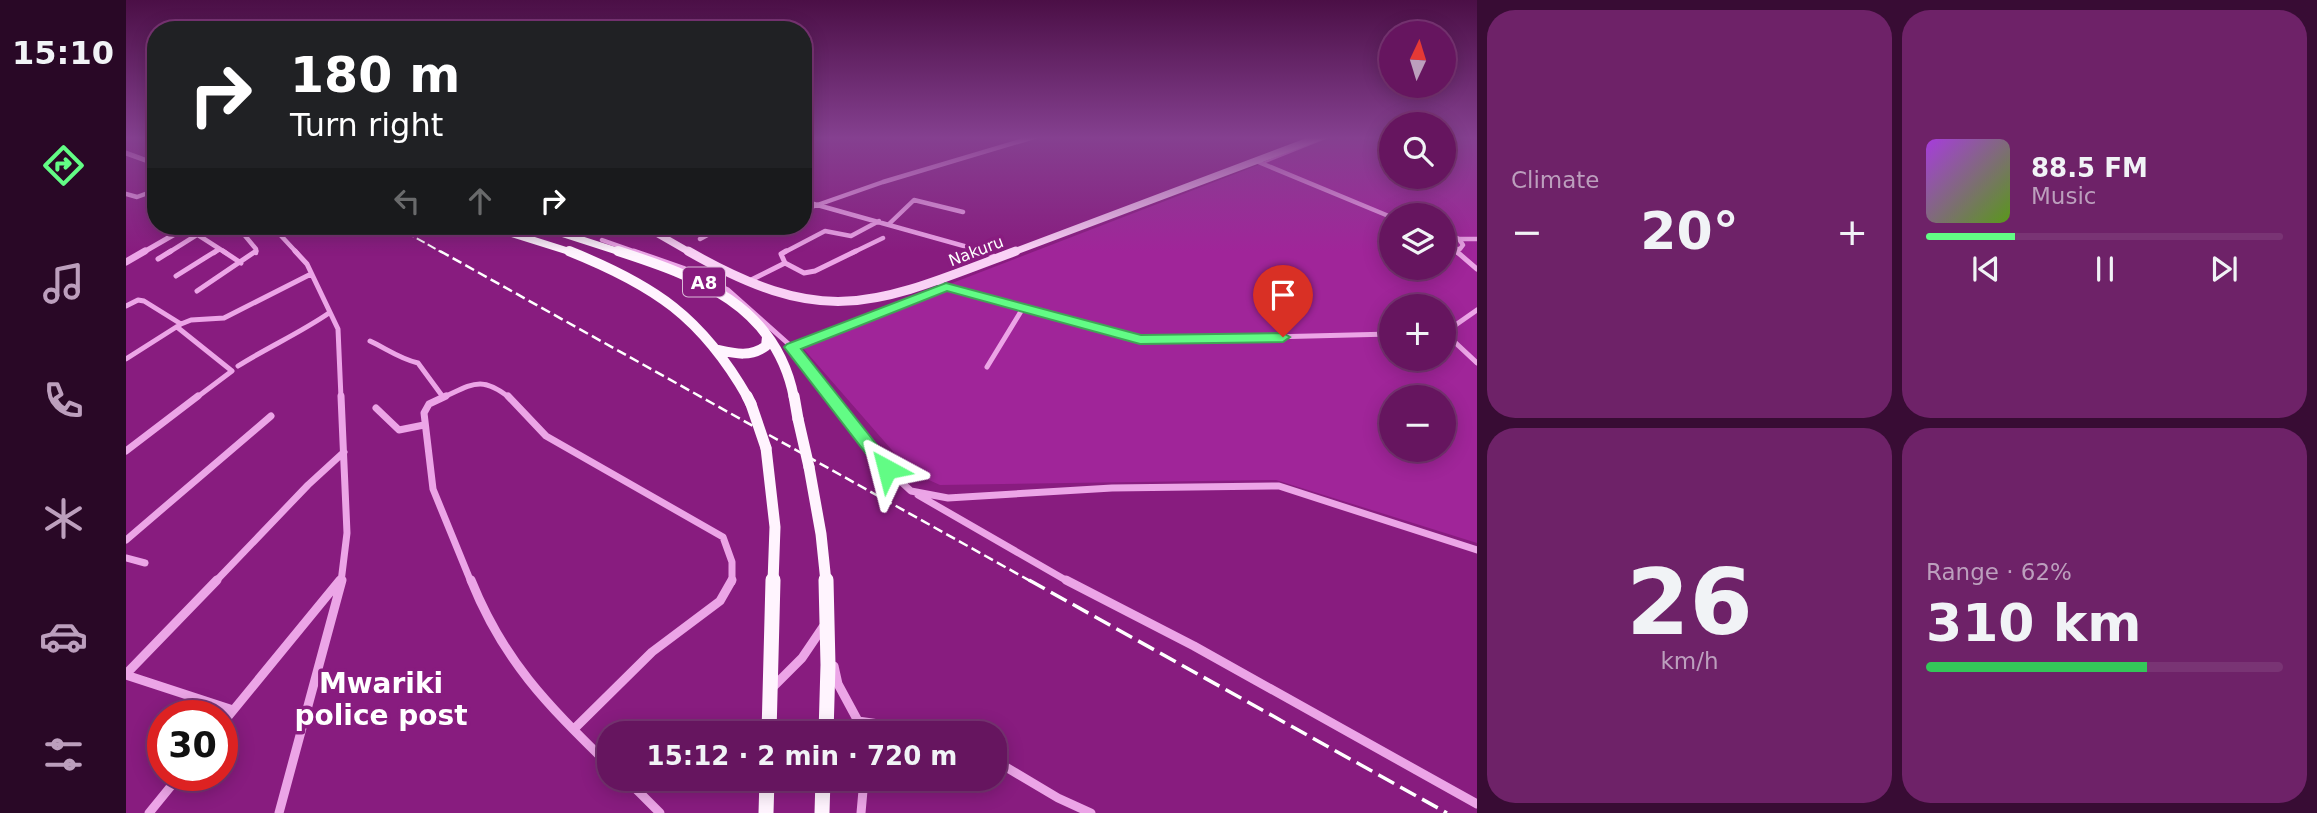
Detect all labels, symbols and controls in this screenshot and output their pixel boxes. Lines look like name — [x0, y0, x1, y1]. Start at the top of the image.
north arrow — [1379, 21, 1456, 98]
map controls — [1379, 21, 1456, 462]
text: 15:10 — [12, 34, 114, 72]
text: 180 m — [290, 47, 460, 104]
icon: right — [175, 49, 266, 140]
text: Turn right — [290, 106, 443, 144]
button: search — [1379, 112, 1456, 189]
icon: directions — [39, 141, 88, 190]
text: 88.5 FM — [2031, 153, 2148, 183]
text: Climate — [1511, 167, 1600, 193]
icon: left — [388, 182, 426, 220]
icon: ahead — [461, 182, 499, 220]
icon: right — [534, 182, 572, 220]
text: Music — [2031, 183, 2096, 209]
text: 20° — [1640, 201, 1739, 261]
button: layers — [1379, 203, 1456, 280]
text: − — [1511, 210, 1543, 254]
text: + — [1836, 210, 1868, 254]
street label: Nakuru — [946, 232, 1006, 270]
icon: previous — [1967, 250, 2005, 288]
icon: pause — [2086, 250, 2124, 288]
icon: next — [2205, 250, 2243, 288]
icon: music — [39, 259, 88, 308]
pin — [1253, 265, 1313, 337]
road number: A8 — [683, 268, 725, 296]
icon: arrive — [1264, 276, 1302, 314]
button: + — [1379, 294, 1456, 371]
icon: phone — [39, 376, 88, 425]
button: − — [1379, 385, 1456, 462]
position arrow — [850, 432, 924, 506]
icon: climate — [39, 494, 88, 543]
text: 26 — [1626, 550, 1753, 655]
text: Range · 62% — [1926, 559, 2072, 585]
text: 310 km — [1926, 593, 2141, 653]
icon: car — [39, 612, 88, 661]
text: km/h — [1660, 648, 1719, 674]
district label: Mwariki police post — [294, 667, 468, 732]
speed limit sign: 30 — [147, 700, 238, 791]
icon: filters — [39, 730, 88, 779]
text: 15:12 · 2 min · 720 m — [647, 741, 957, 771]

